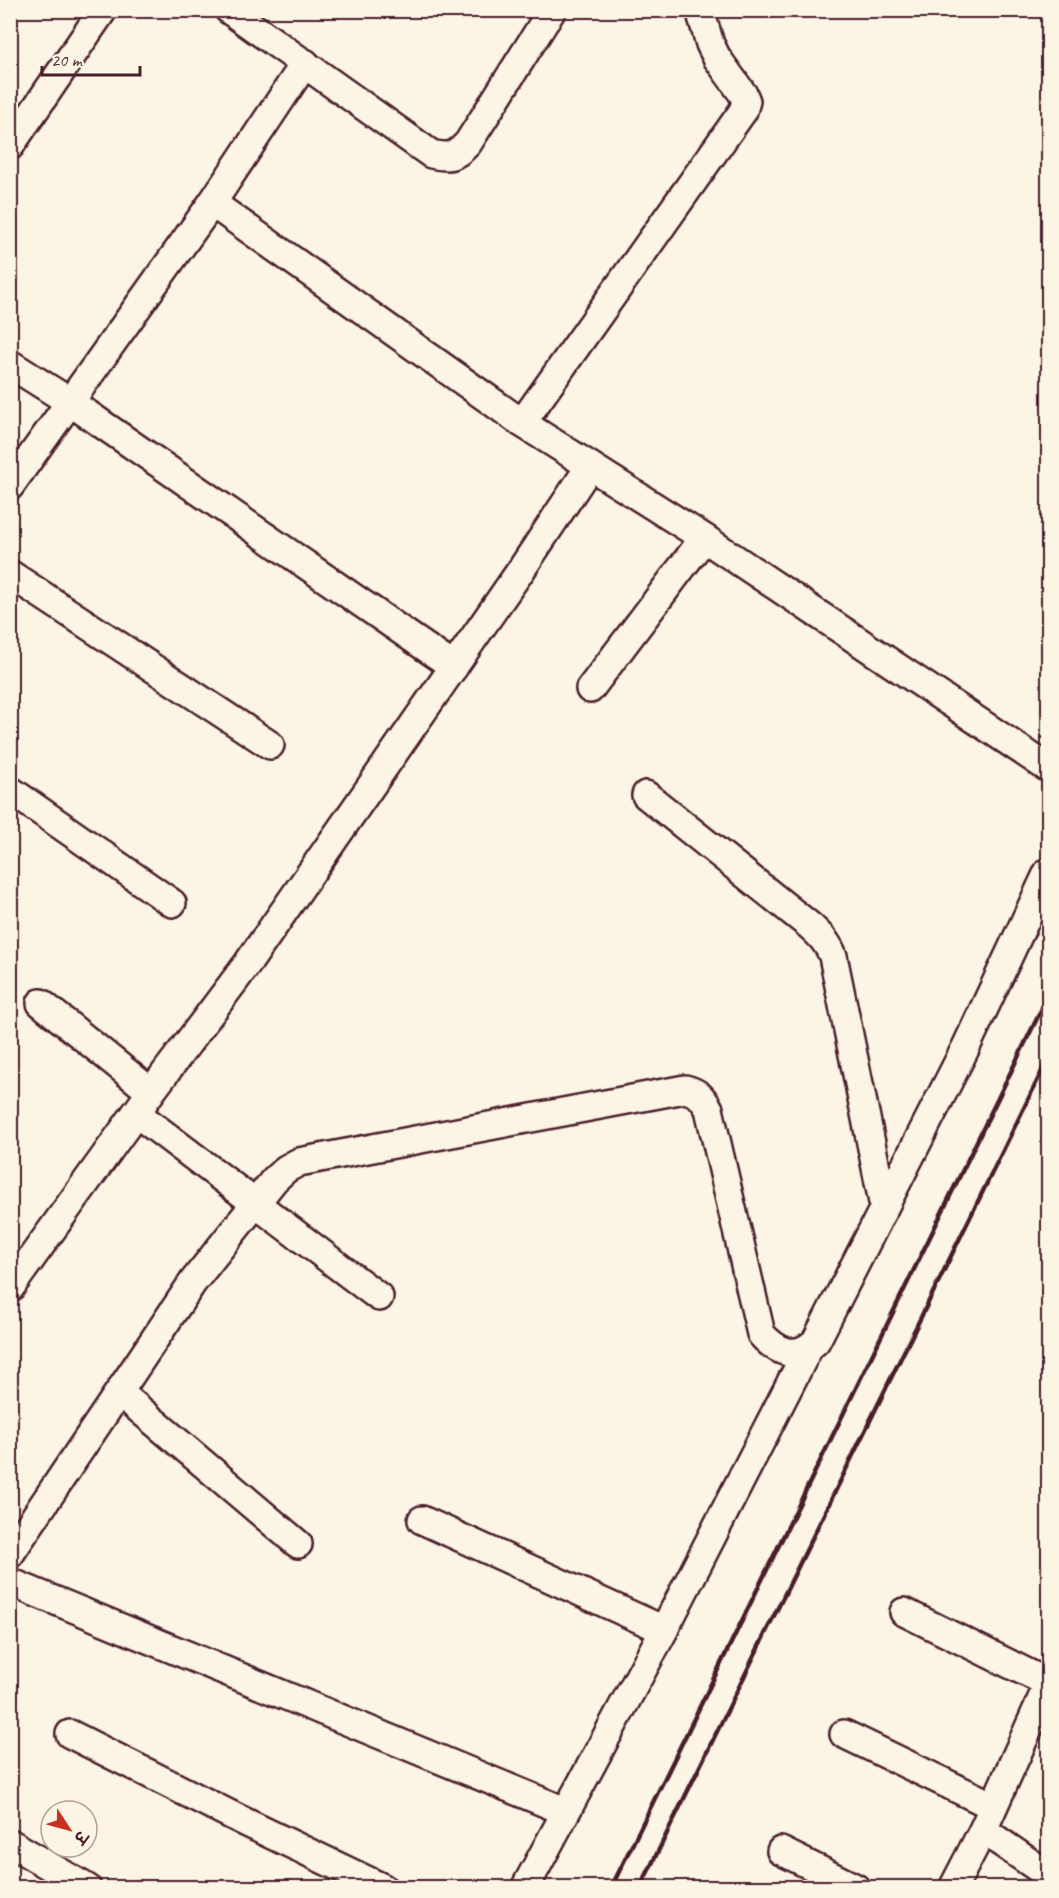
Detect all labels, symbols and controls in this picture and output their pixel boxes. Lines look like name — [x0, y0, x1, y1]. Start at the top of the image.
scale bar — [42, 39, 140, 77]
text: 20 m — [51, 49, 84, 71]
north arrow — [39, 1799, 99, 1859]
text: उ — [68, 1825, 93, 1849]

